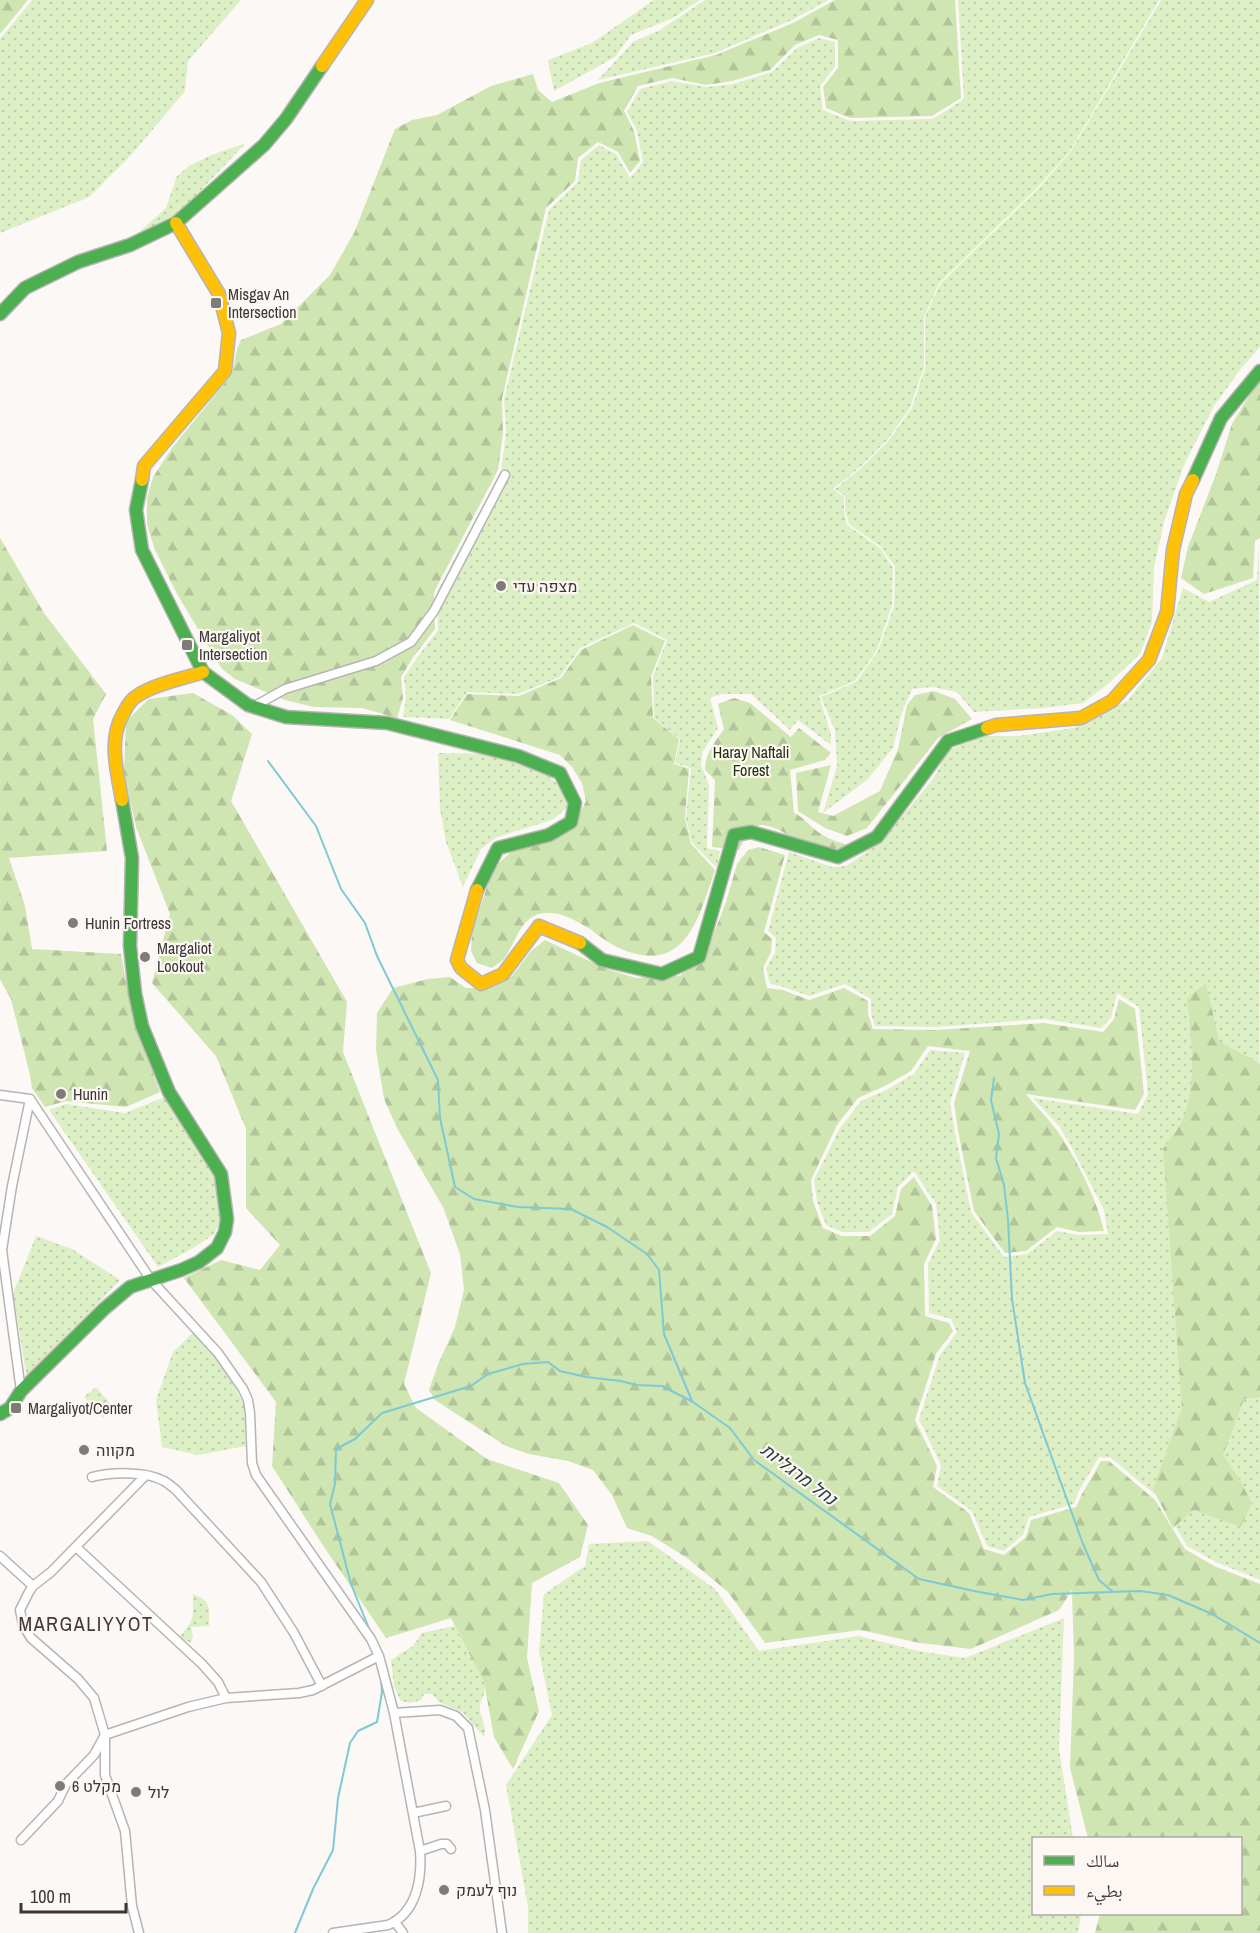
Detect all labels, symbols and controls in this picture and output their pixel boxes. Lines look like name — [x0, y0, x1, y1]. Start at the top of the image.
place label: Misgav An Intersection — [228, 283, 297, 323]
marker: Misgav An Intersection — [209, 296, 223, 310]
place label: מצפה עדי — [513, 575, 577, 597]
marker: מצפה עדי — [494, 579, 508, 593]
place label: Margaliyot Intersection — [199, 625, 268, 665]
marker: Margaliyot Intersection — [180, 638, 194, 652]
park label: Haray Naftali Forest — [713, 741, 789, 781]
place label: Hunin Fortress — [85, 912, 171, 934]
marker: Hunin Fortress — [66, 916, 80, 930]
place label: Margaliot Lookout — [157, 937, 212, 977]
marker: Margaliot Lookout — [138, 950, 152, 964]
place label: Hunin — [73, 1083, 108, 1105]
marker: Hunin — [54, 1087, 68, 1101]
place label: Margaliyot/Center — [28, 1397, 133, 1419]
marker: Margaliyot/Center — [9, 1401, 23, 1415]
water label: נחל מרגליות — [756, 1437, 843, 1512]
place label: מקווה — [96, 1439, 135, 1461]
marker: מקווה — [77, 1443, 91, 1457]
district label: MARGALIYYOT — [19, 1610, 153, 1637]
place label: מקלט 6 — [72, 1775, 121, 1797]
marker: מקלט 6 — [53, 1779, 67, 1793]
place label: לול — [148, 1781, 169, 1803]
marker: לול — [129, 1785, 143, 1799]
legend — [1032, 1837, 1242, 1915]
text: سالك — [1086, 1848, 1119, 1873]
scale bar — [21, 1876, 126, 1914]
text: بطيء — [1086, 1878, 1123, 1906]
place label: נוף לעמק — [456, 1879, 517, 1901]
marker: נוף לעמק — [437, 1883, 451, 1897]
text: 100 m — [30, 1884, 71, 1909]

